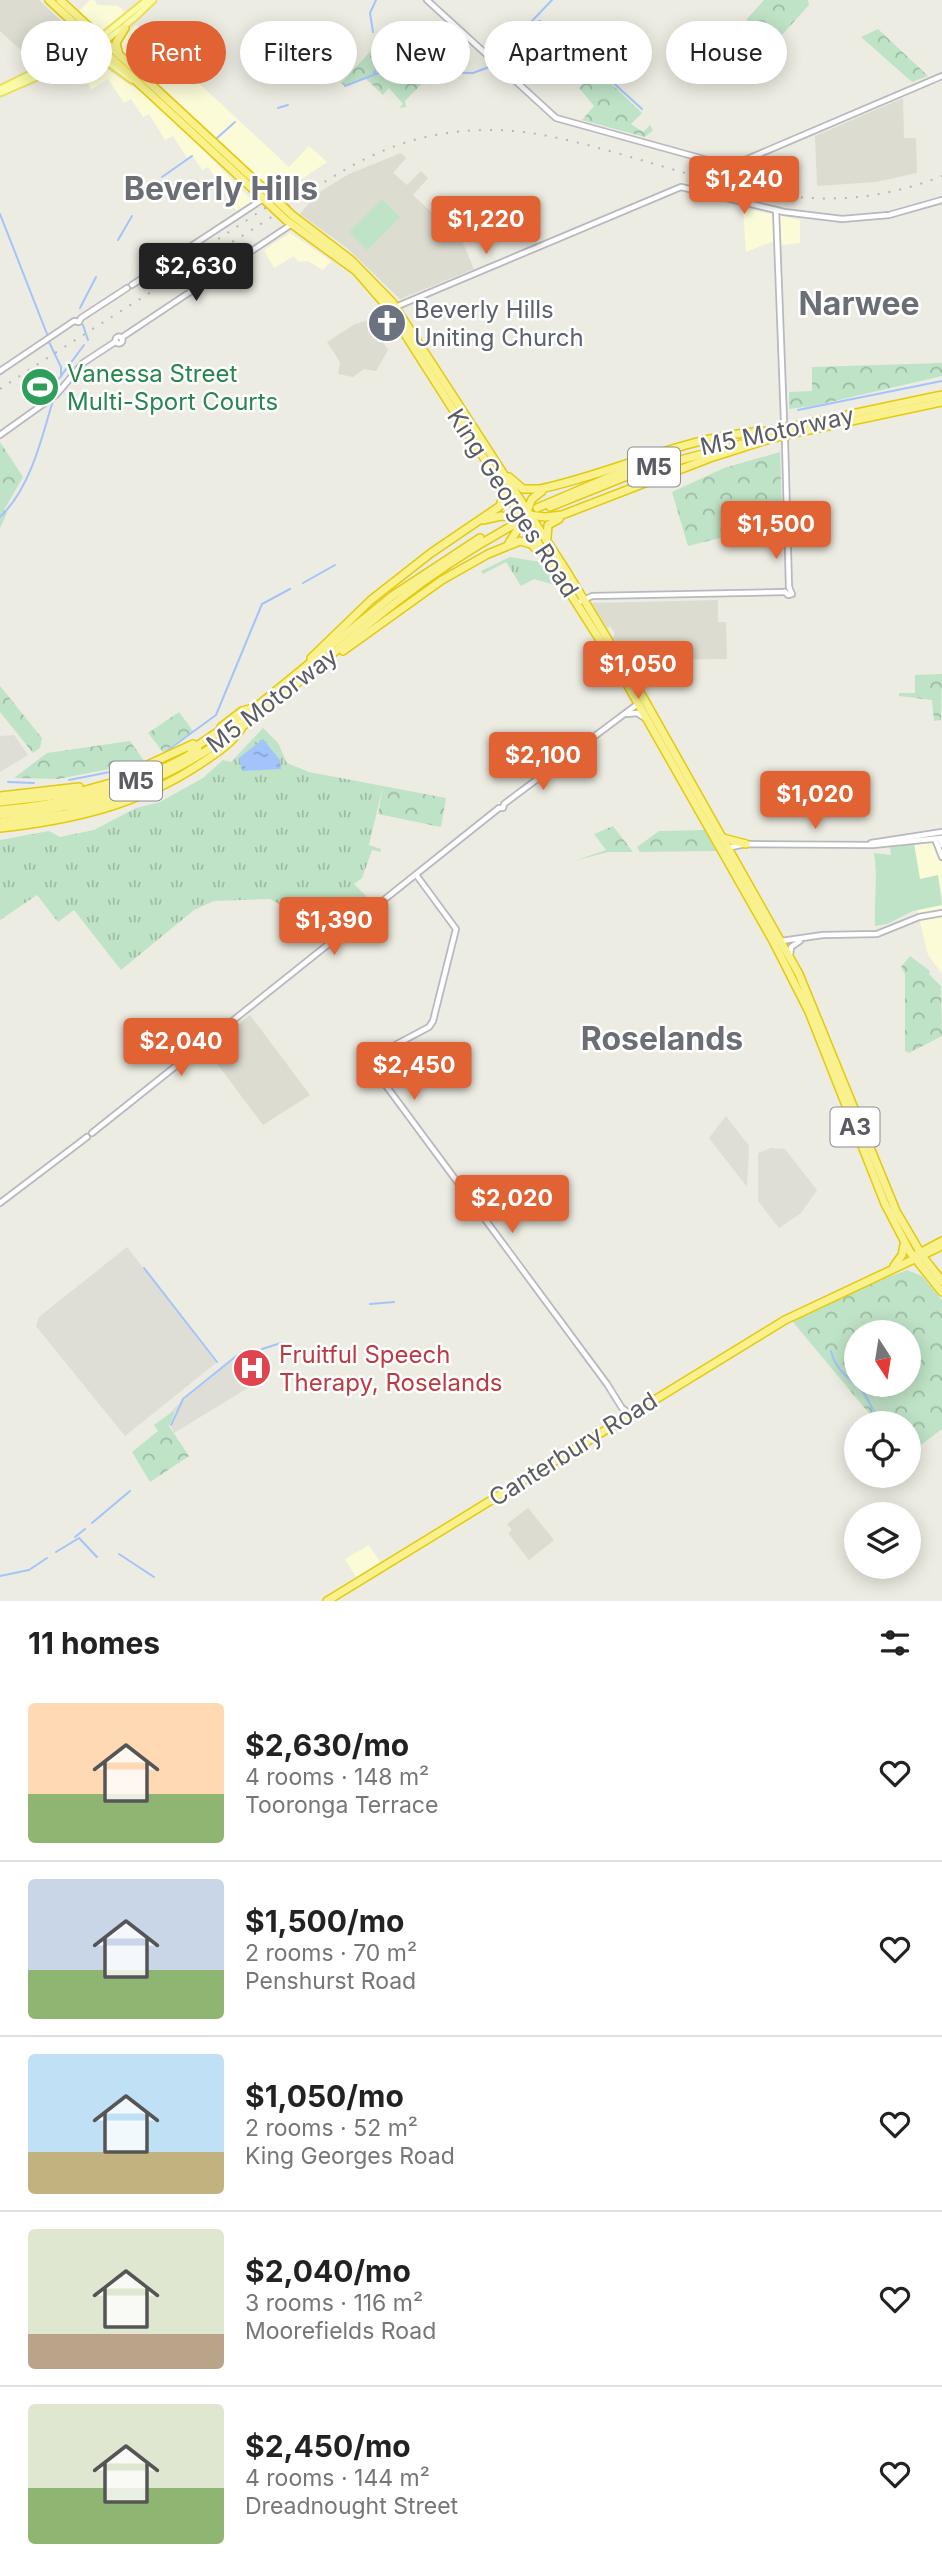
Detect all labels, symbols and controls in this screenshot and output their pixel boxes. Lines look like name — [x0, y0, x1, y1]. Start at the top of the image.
chip: Buy — [21, 21, 112, 84]
chip: Rent — [126, 21, 226, 84]
chip: Filters — [240, 21, 357, 84]
chip: New — [371, 21, 470, 84]
chip: Apartment — [484, 21, 652, 84]
chip: House — [666, 21, 787, 84]
pin: $1,240 — [687, 156, 801, 216]
text: $1,240 — [705, 165, 783, 193]
district label: Beverly Hills — [124, 169, 318, 208]
pin: $1,220 — [429, 196, 543, 256]
text: $1,220 — [447, 205, 525, 233]
pin: $2,630 — [139, 244, 253, 303]
text: $2,630 — [155, 252, 237, 280]
district label: Narwee — [798, 284, 920, 323]
place label: Beverly Hills Uniting Church — [414, 295, 584, 352]
church icon: Beverly Hills Uniting Church — [366, 302, 408, 344]
place label: Vanessa Street Multi-Sport Courts — [67, 359, 278, 416]
sports icon: Vanessa Street Multi-Sport Courts — [19, 366, 61, 408]
street label: M5 Motorway — [697, 401, 857, 461]
street label: King Georges Road — [441, 403, 585, 603]
road number: M5 — [628, 447, 680, 486]
pin: $1,500 — [719, 502, 833, 561]
text: $1,500 — [737, 510, 815, 538]
street label: M5 Motorway — [201, 641, 343, 759]
pin: $1,050 — [581, 642, 695, 701]
text: $1,050 — [599, 650, 677, 678]
pin: $2,100 — [486, 732, 600, 792]
text: $2,100 — [505, 741, 581, 769]
road number: M5 — [110, 762, 162, 800]
pin: $1,020 — [758, 772, 872, 831]
text: $1,020 — [776, 780, 854, 808]
pin: $1,390 — [277, 898, 391, 957]
text: $1,390 — [295, 906, 373, 934]
pin: $2,040 — [124, 1018, 238, 1078]
district label: Roselands — [581, 1019, 743, 1058]
text: $2,040 — [139, 1027, 223, 1055]
pin: $2,450 — [357, 1042, 471, 1102]
text: $2,450 — [373, 1051, 456, 1079]
road number: A3 — [830, 1108, 880, 1146]
pin: $2,020 — [455, 1176, 569, 1235]
text: $2,020 — [471, 1184, 553, 1212]
north arrow — [844, 1320, 920, 1396]
map controls — [844, 1320, 921, 1579]
place label: Fruitful Speech Therapy, Roselands — [279, 1340, 503, 1397]
hospital icon: Fruitful Speech Therapy, Roselands — [231, 1347, 273, 1389]
street label: Canterbury Road — [484, 1386, 662, 1512]
button: locate — [844, 1411, 921, 1488]
button: layers — [844, 1502, 921, 1579]
icon: filters — [876, 1624, 914, 1662]
text: 11 homes — [28, 1625, 160, 1661]
text: $2,630/mo — [245, 1727, 409, 1763]
icon: home — [84, 1731, 168, 1815]
icon: heart — [876, 1754, 914, 1792]
text: 4 rooms · 148 m² — [245, 1763, 429, 1791]
text: Tooronga Terrace — [245, 1791, 438, 1819]
text: $1,500/mo — [245, 1903, 404, 1939]
icon: home — [84, 1907, 168, 1991]
icon: heart — [876, 1930, 914, 1968]
text: 2 rooms · 70 m² — [245, 1939, 417, 1967]
text: Penshurst Road — [245, 1967, 416, 1995]
text: $1,050/mo — [245, 2078, 404, 2114]
icon: home — [84, 2082, 168, 2166]
icon: heart — [876, 2105, 914, 2143]
text: 2 rooms · 52 m² — [245, 2114, 418, 2142]
text: King Georges Road — [245, 2142, 455, 2170]
text: $2,040/mo — [245, 2253, 411, 2289]
icon: home — [84, 2257, 168, 2341]
icon: heart — [876, 2280, 914, 2318]
text: 3 rooms · 116 m² — [245, 2289, 423, 2317]
text: Moorefields Road — [245, 2317, 436, 2345]
text: $2,450/mo — [245, 2428, 411, 2464]
icon: home — [84, 2432, 168, 2516]
icon: heart — [876, 2455, 914, 2493]
text: 4 rooms · 144 m² — [245, 2464, 430, 2492]
text: Dreadnought Street — [245, 2492, 458, 2520]

